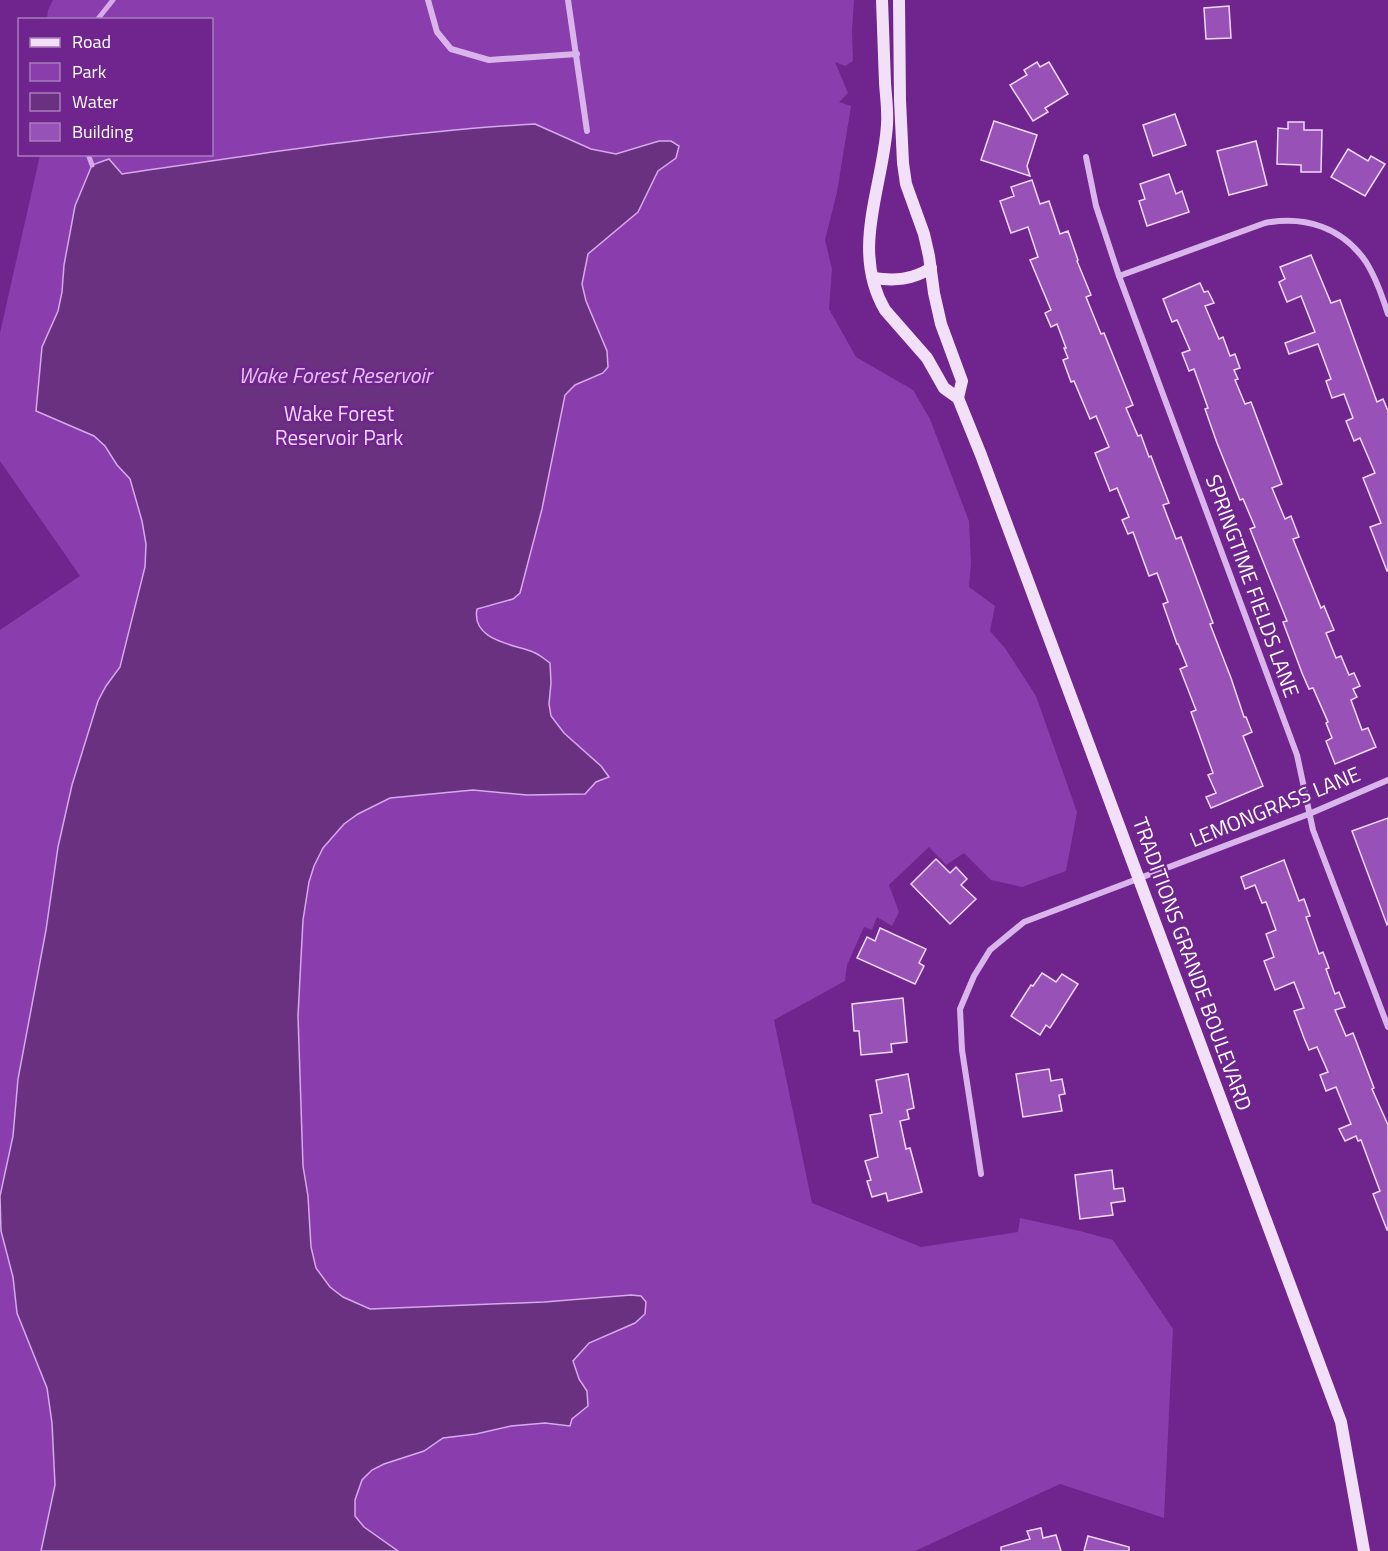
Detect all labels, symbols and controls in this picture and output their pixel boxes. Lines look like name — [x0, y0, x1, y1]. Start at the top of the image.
legend — [18, 18, 213, 156]
text: Road — [72, 28, 111, 55]
text: Park — [72, 58, 107, 85]
text: Water — [72, 88, 118, 115]
text: Building — [72, 118, 133, 145]
water label: Wake Forest Reservoir — [238, 358, 435, 392]
park label: Wake Forest Reservoir Park — [275, 397, 403, 453]
street label: SPRINGTIME FIELDS LANE — [1198, 470, 1308, 702]
street label: LEMONGRASS LANE — [1185, 757, 1365, 855]
street label: TRADITIONS GRANDE BOULEVARD — [1125, 812, 1261, 1115]

